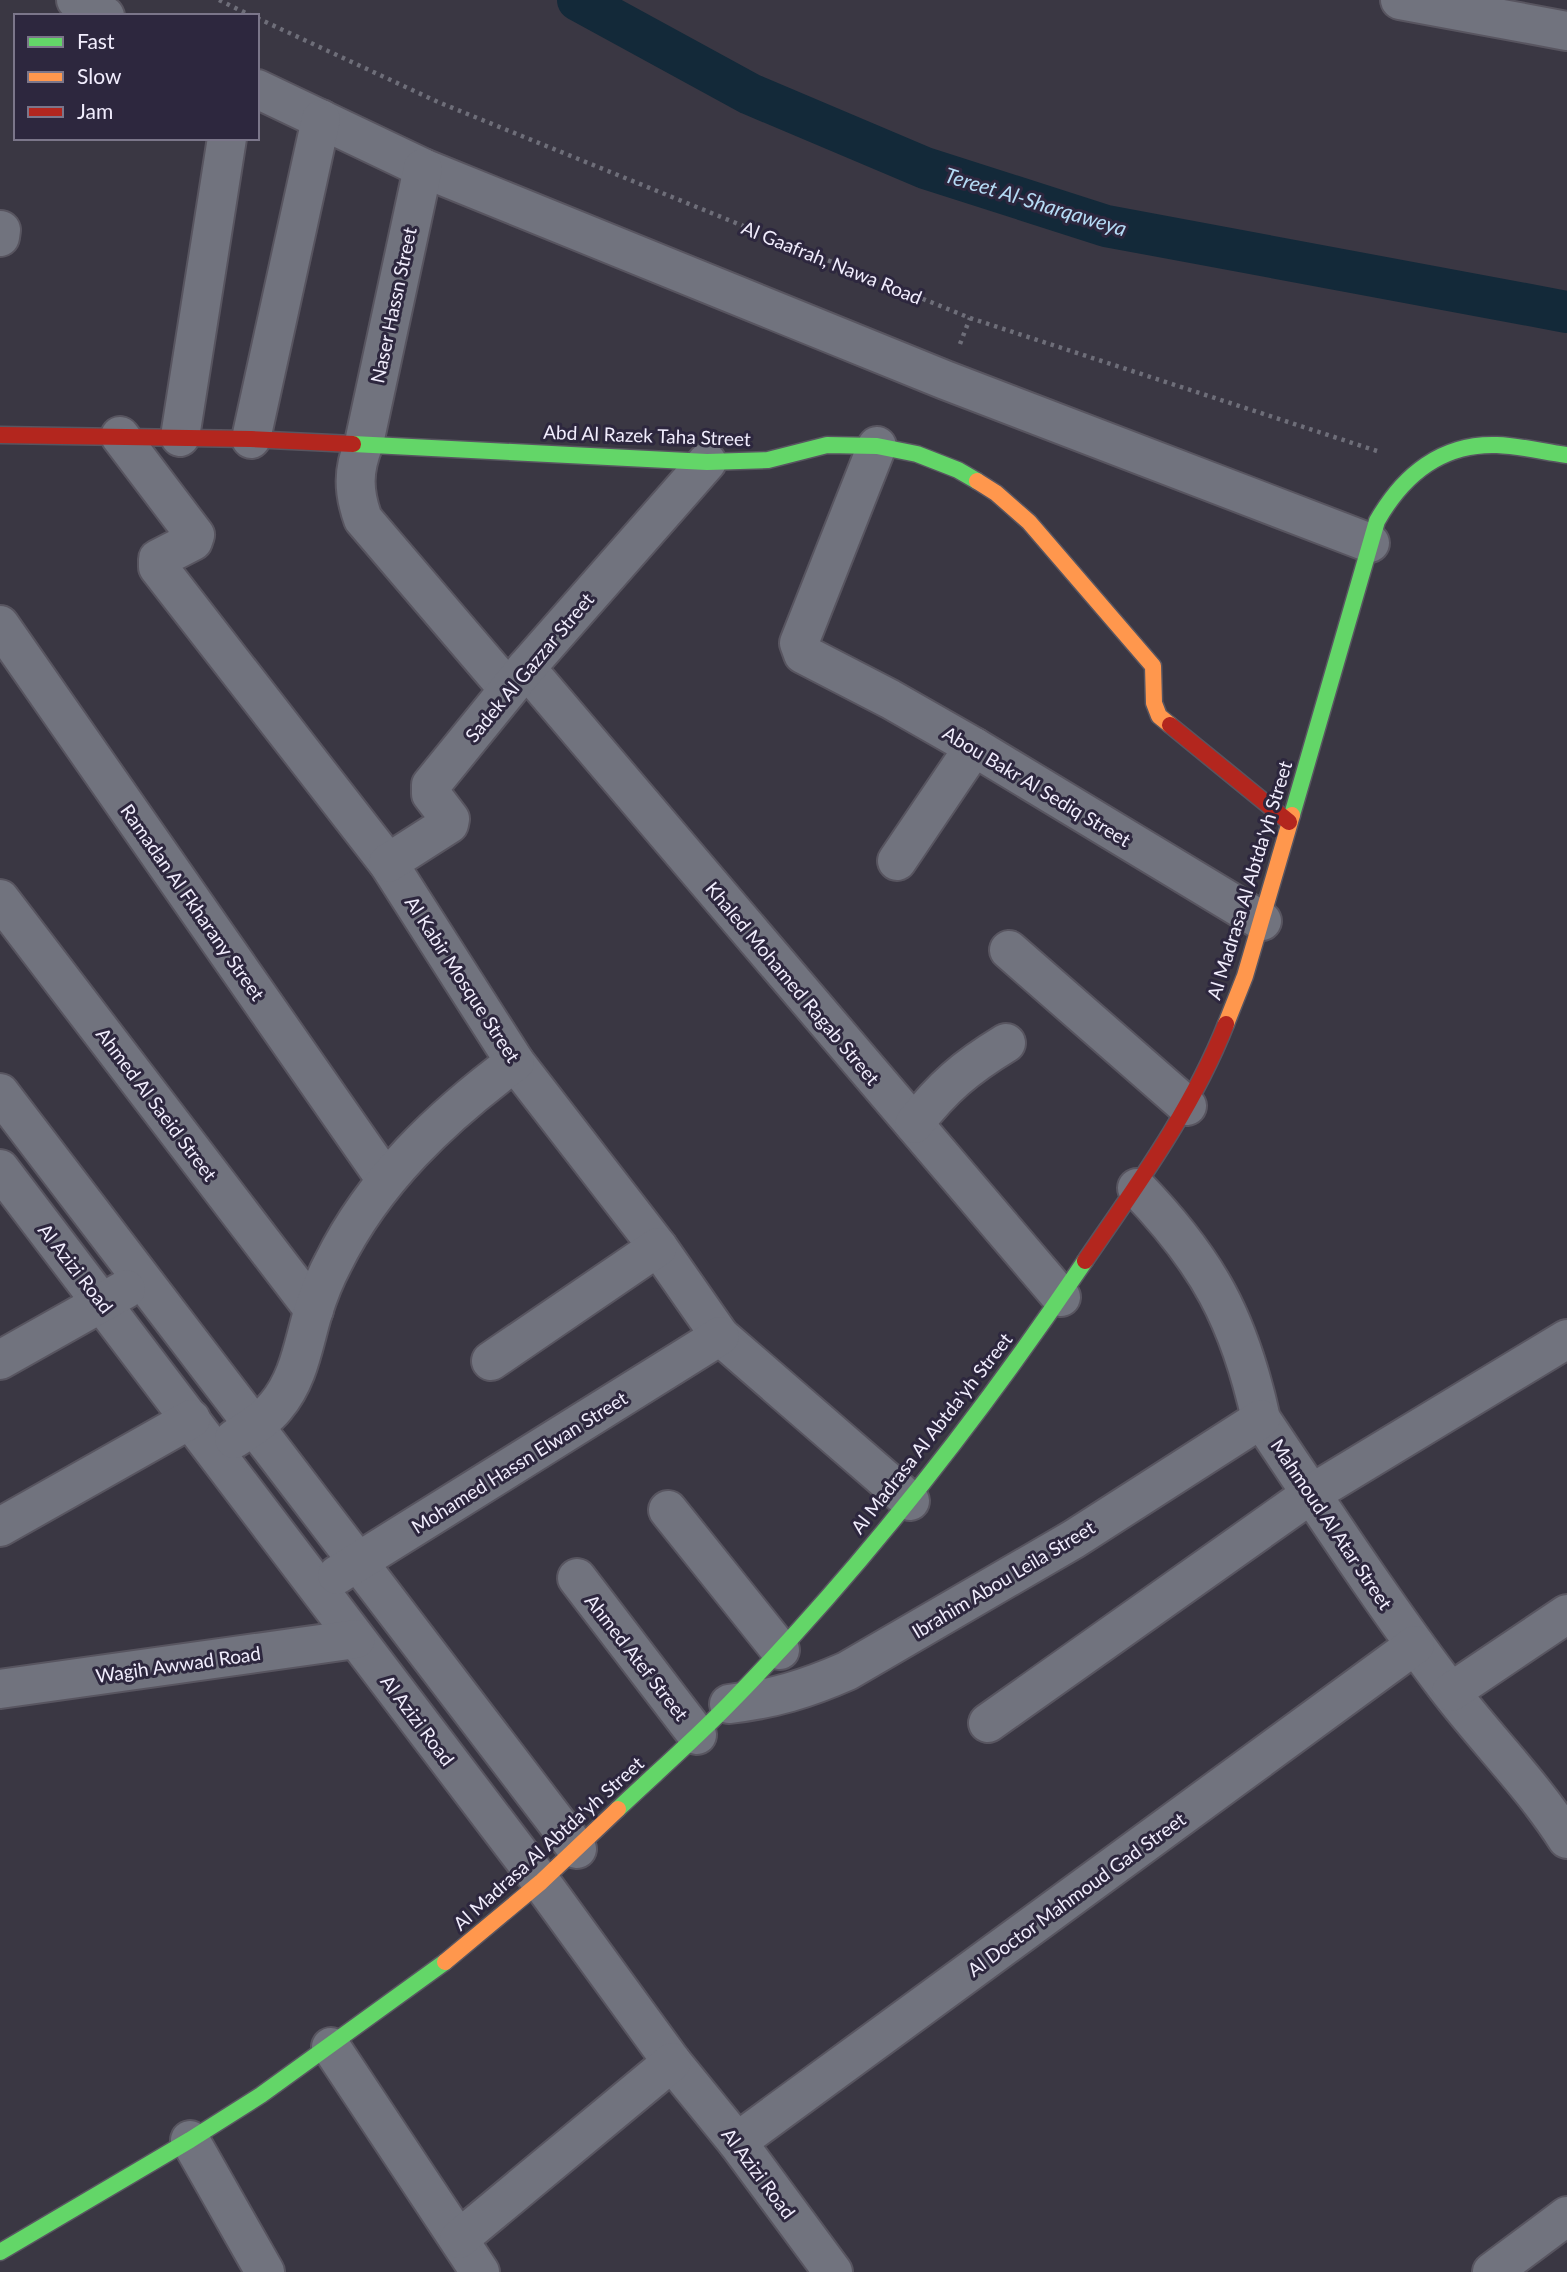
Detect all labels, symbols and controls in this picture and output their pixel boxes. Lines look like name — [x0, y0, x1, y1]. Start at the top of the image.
legend — [14, 14, 259, 140]
text: Fast — [77, 28, 115, 53]
text: Slow — [77, 63, 122, 88]
text: Jam — [77, 98, 113, 123]
water label: Tereet Al-Sharqaweya — [942, 161, 1130, 241]
street label: Al Gaafrah, Nawa Road — [739, 215, 925, 309]
street label: Naser Hassn Street — [365, 225, 421, 385]
street label: Abd Al Razek Taha Street — [543, 420, 751, 450]
street label: Sadek Al Gazzar Street — [460, 588, 598, 746]
street label: Abou Bakr Al Sediq Street — [939, 721, 1135, 851]
street label: Al Madrasa Al Abtda'yh Street — [1202, 758, 1296, 1002]
street label: Ramadan Al Fkharany Street — [116, 799, 270, 1005]
street label: Khaled Mohamed Ragab Street — [701, 877, 885, 1089]
street label: Al Kabir Mosque Street — [401, 892, 525, 1066]
street label: Ahmed Al Saeid Street — [92, 1023, 222, 1185]
street label: Al Azizi Road — [34, 1218, 118, 1318]
street label: Al Madrasa Al Abtda'yh Street — [845, 1328, 1017, 1538]
street label: Mohamed Hassn Elwan Street — [407, 1386, 631, 1538]
street label: Mahmoud Al Atar Street — [1266, 1434, 1398, 1614]
street label: Ibrahim Abou Leila Street — [907, 1515, 1099, 1643]
street label: Ahmed Atef Street — [580, 1589, 694, 1725]
street label: Wagih Awwad Road — [94, 1641, 262, 1687]
street label: Al Azizi Road — [376, 1670, 460, 1770]
street label: Al Madrasa Al Abtda'yh Street — [448, 1751, 648, 1935]
street label: Al Doctor Mahmoud Gad Street — [962, 1807, 1190, 1981]
street label: Al Azizi Road — [717, 2123, 801, 2223]

